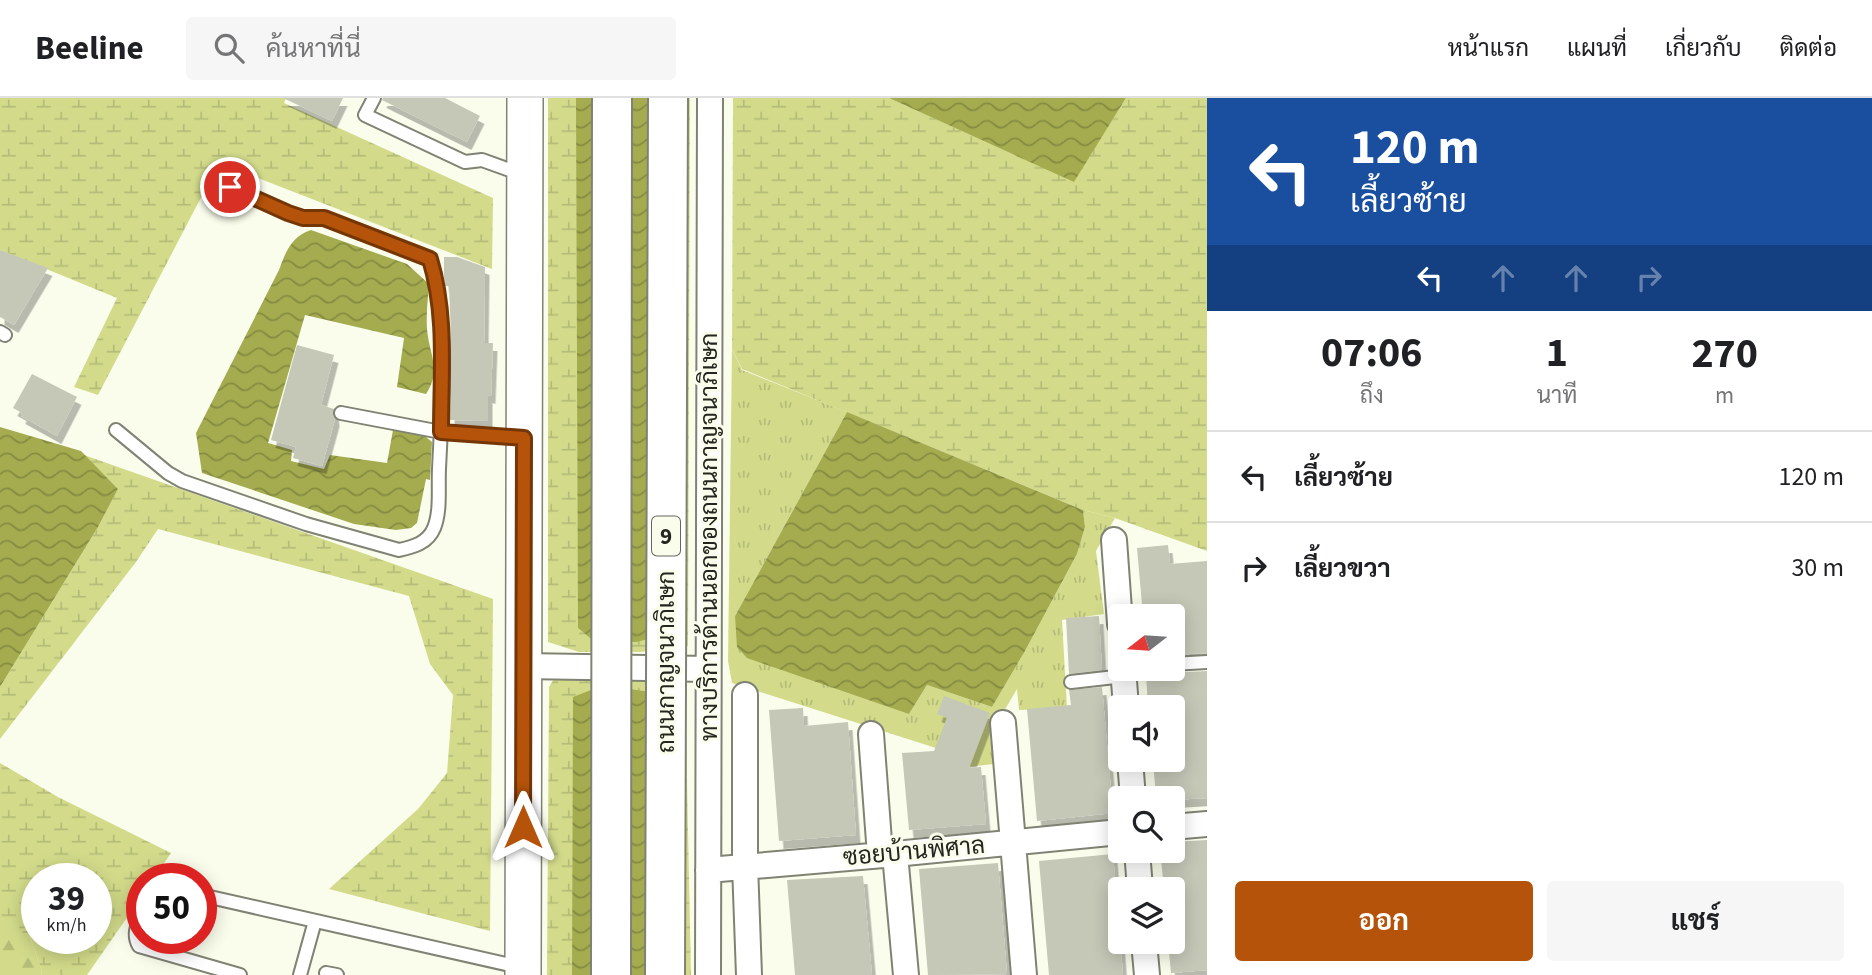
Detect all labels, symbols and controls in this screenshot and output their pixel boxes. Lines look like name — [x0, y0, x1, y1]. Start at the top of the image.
search box — [186, 17, 676, 80]
text: Beeline — [35, 25, 144, 72]
icon: search — [210, 29, 248, 67]
text: ค้นหาที่นี่ — [266, 30, 361, 67]
text: หน้าแรก — [1448, 31, 1529, 66]
text: แผนที่ — [1567, 31, 1627, 66]
text: เกี่ยวกับ — [1665, 31, 1742, 66]
text: ติดต่อ — [1780, 31, 1837, 66]
text: 120 m — [1350, 113, 1479, 183]
icon: left — [1235, 126, 1326, 217]
pin — [200, 157, 260, 217]
icon: arrive — [211, 168, 249, 206]
text: เลี้ยวซ้าย — [1350, 179, 1467, 225]
icon: left — [1411, 259, 1449, 297]
icon: ahead — [1484, 259, 1522, 297]
icon: ahead — [1557, 259, 1595, 297]
icon: right — [1630, 259, 1668, 297]
text: 07:06 — [1321, 323, 1422, 383]
text: 1 — [1546, 323, 1568, 383]
text: 270 — [1691, 324, 1758, 384]
street label: ทางบริการด้านนอกของถนนกาญจนาภิเษก — [692, 333, 727, 741]
text: ถึง — [1360, 379, 1384, 412]
text: นาที — [1536, 379, 1577, 412]
text: m — [1715, 379, 1734, 412]
icon: left — [1235, 458, 1273, 496]
text: 120 m — [1778, 458, 1844, 495]
text: เลี้ยวซ้าย — [1294, 459, 1393, 496]
road number: 9 — [652, 516, 680, 556]
icon: right — [1235, 549, 1273, 587]
text: 30 m — [1791, 549, 1844, 586]
text: เลี้ยวขวา — [1294, 550, 1391, 587]
street label: ถนนกาญจนาภิเษก — [649, 571, 684, 753]
north arrow — [1108, 604, 1185, 681]
map controls — [1108, 604, 1185, 954]
button: sound — [1108, 695, 1185, 772]
button: search — [1108, 786, 1185, 863]
position arrow — [486, 790, 560, 864]
street label: ซอยบ้านพิศาล — [842, 828, 986, 875]
speed limit sign: 50 — [126, 863, 217, 954]
text: 39 — [48, 874, 85, 924]
button: layers — [1108, 877, 1185, 954]
button: ออก — [1235, 881, 1533, 961]
button: แชร์ — [1547, 881, 1844, 961]
text: km/h — [47, 913, 86, 938]

